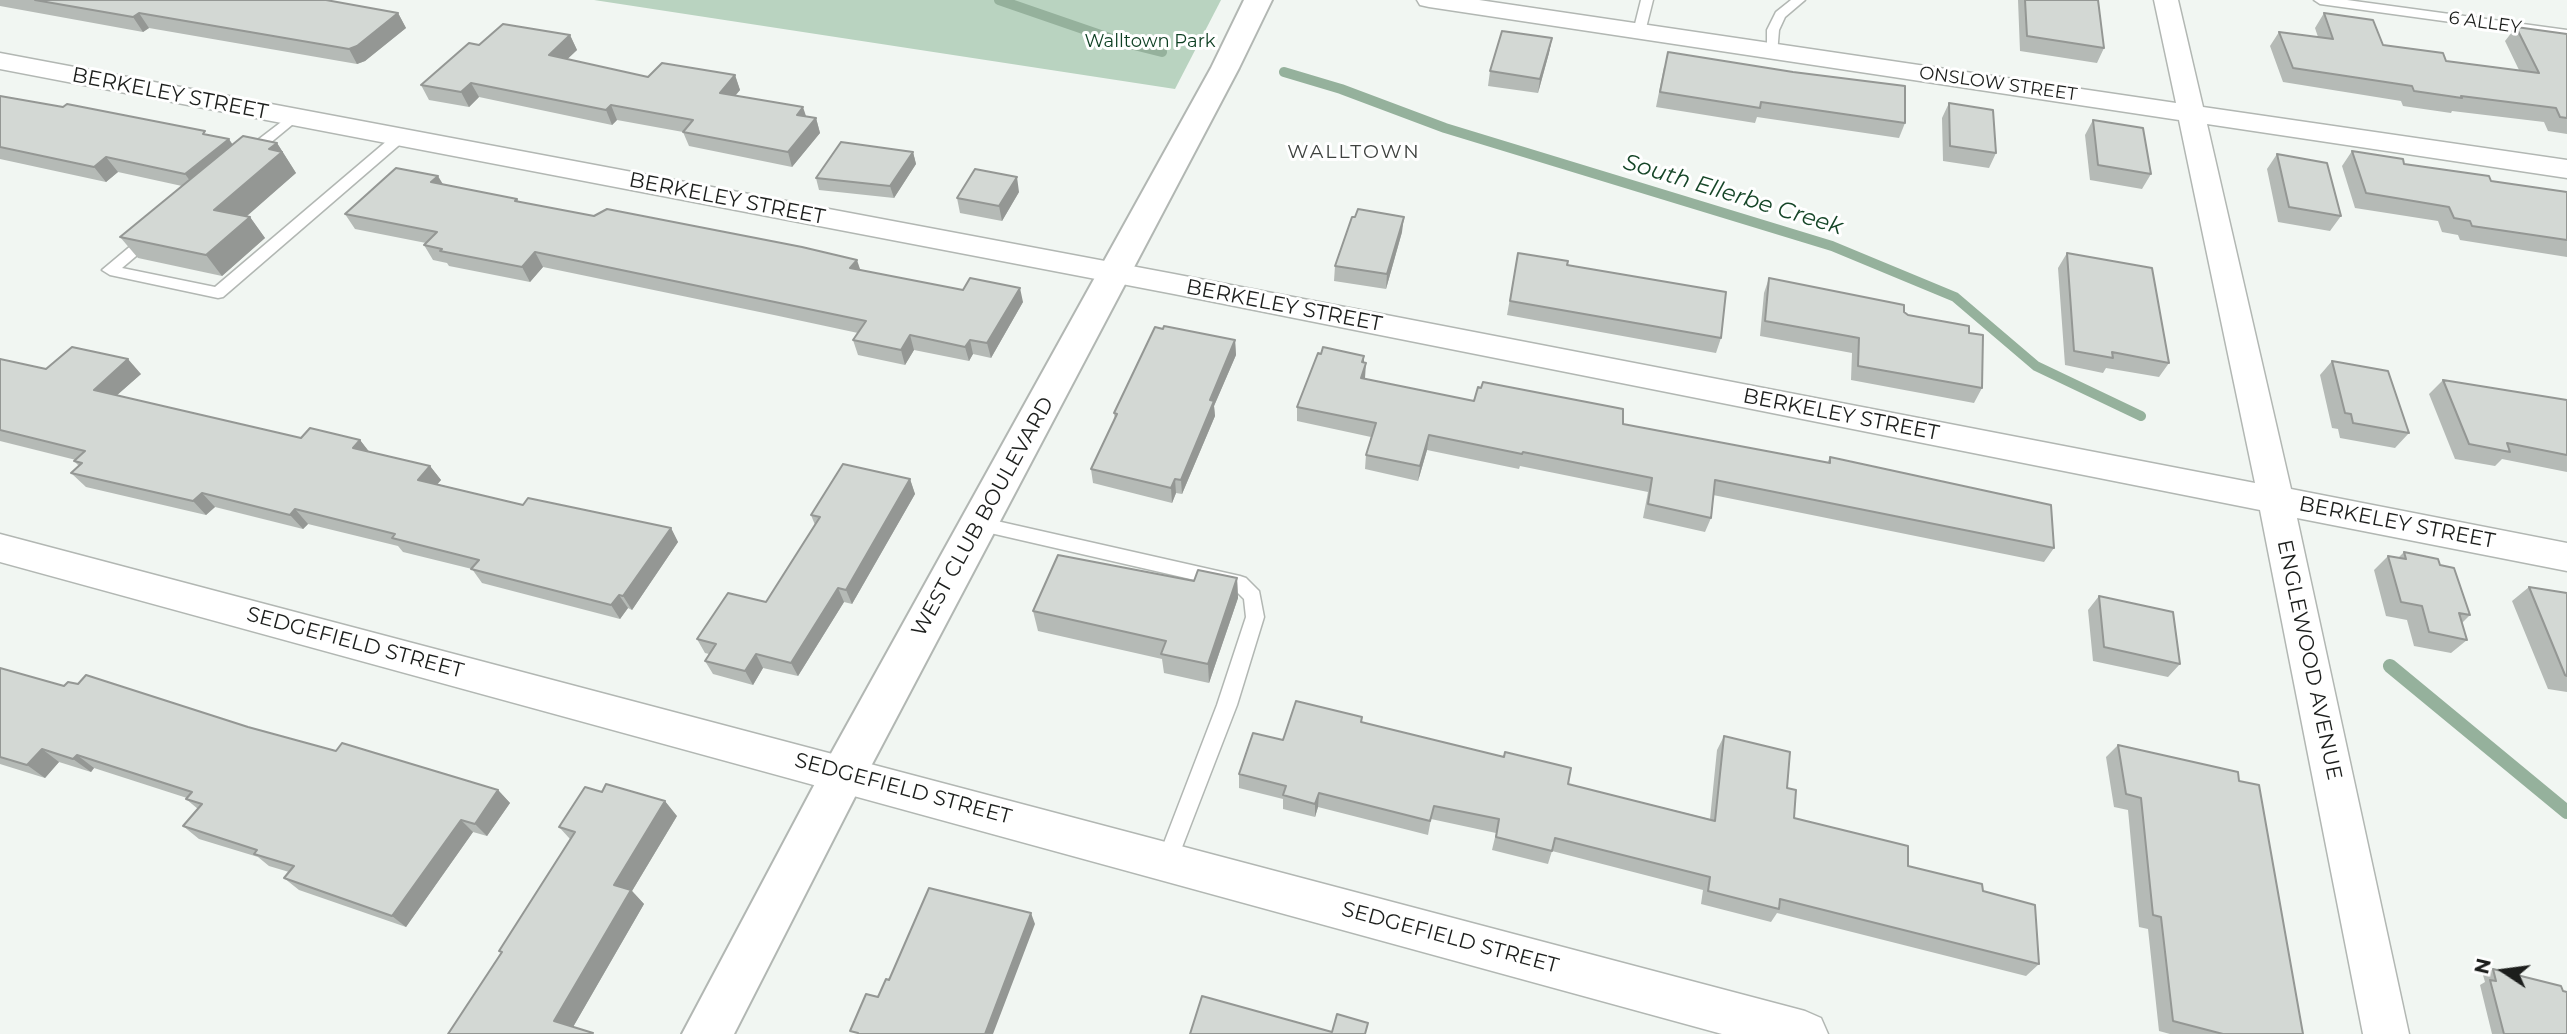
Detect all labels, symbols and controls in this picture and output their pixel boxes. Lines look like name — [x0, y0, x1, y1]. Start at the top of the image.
street label: 6 ALLEY — [2447, 7, 2523, 39]
park label: Walltown Park — [1085, 31, 1215, 53]
street label: ONSLOW STREET — [1918, 62, 2078, 106]
street label: BERKELEY STREET — [70, 63, 270, 125]
district label: WALLTOWN — [1288, 141, 1420, 163]
water label: South Ellerbe Creek — [1620, 148, 1846, 242]
street label: BERKELEY STREET — [627, 168, 827, 230]
street label: BERKELEY STREET — [1184, 275, 1384, 337]
street label: BERKELEY STREET — [1741, 384, 1941, 446]
street label: WEST CLUB BOULEVARD — [907, 393, 1059, 641]
street label: BERKELEY STREET — [2297, 492, 2497, 554]
street label: ENGLEWOOD AVENUE — [2271, 538, 2347, 782]
street label: SEDGEFIELD STREET — [244, 602, 466, 684]
street label: SEDGEFIELD STREET — [792, 748, 1014, 830]
street label: SEDGEFIELD STREET — [1339, 897, 1561, 979]
north arrow — [2469, 936, 2539, 1006]
text: N — [2470, 956, 2496, 976]

